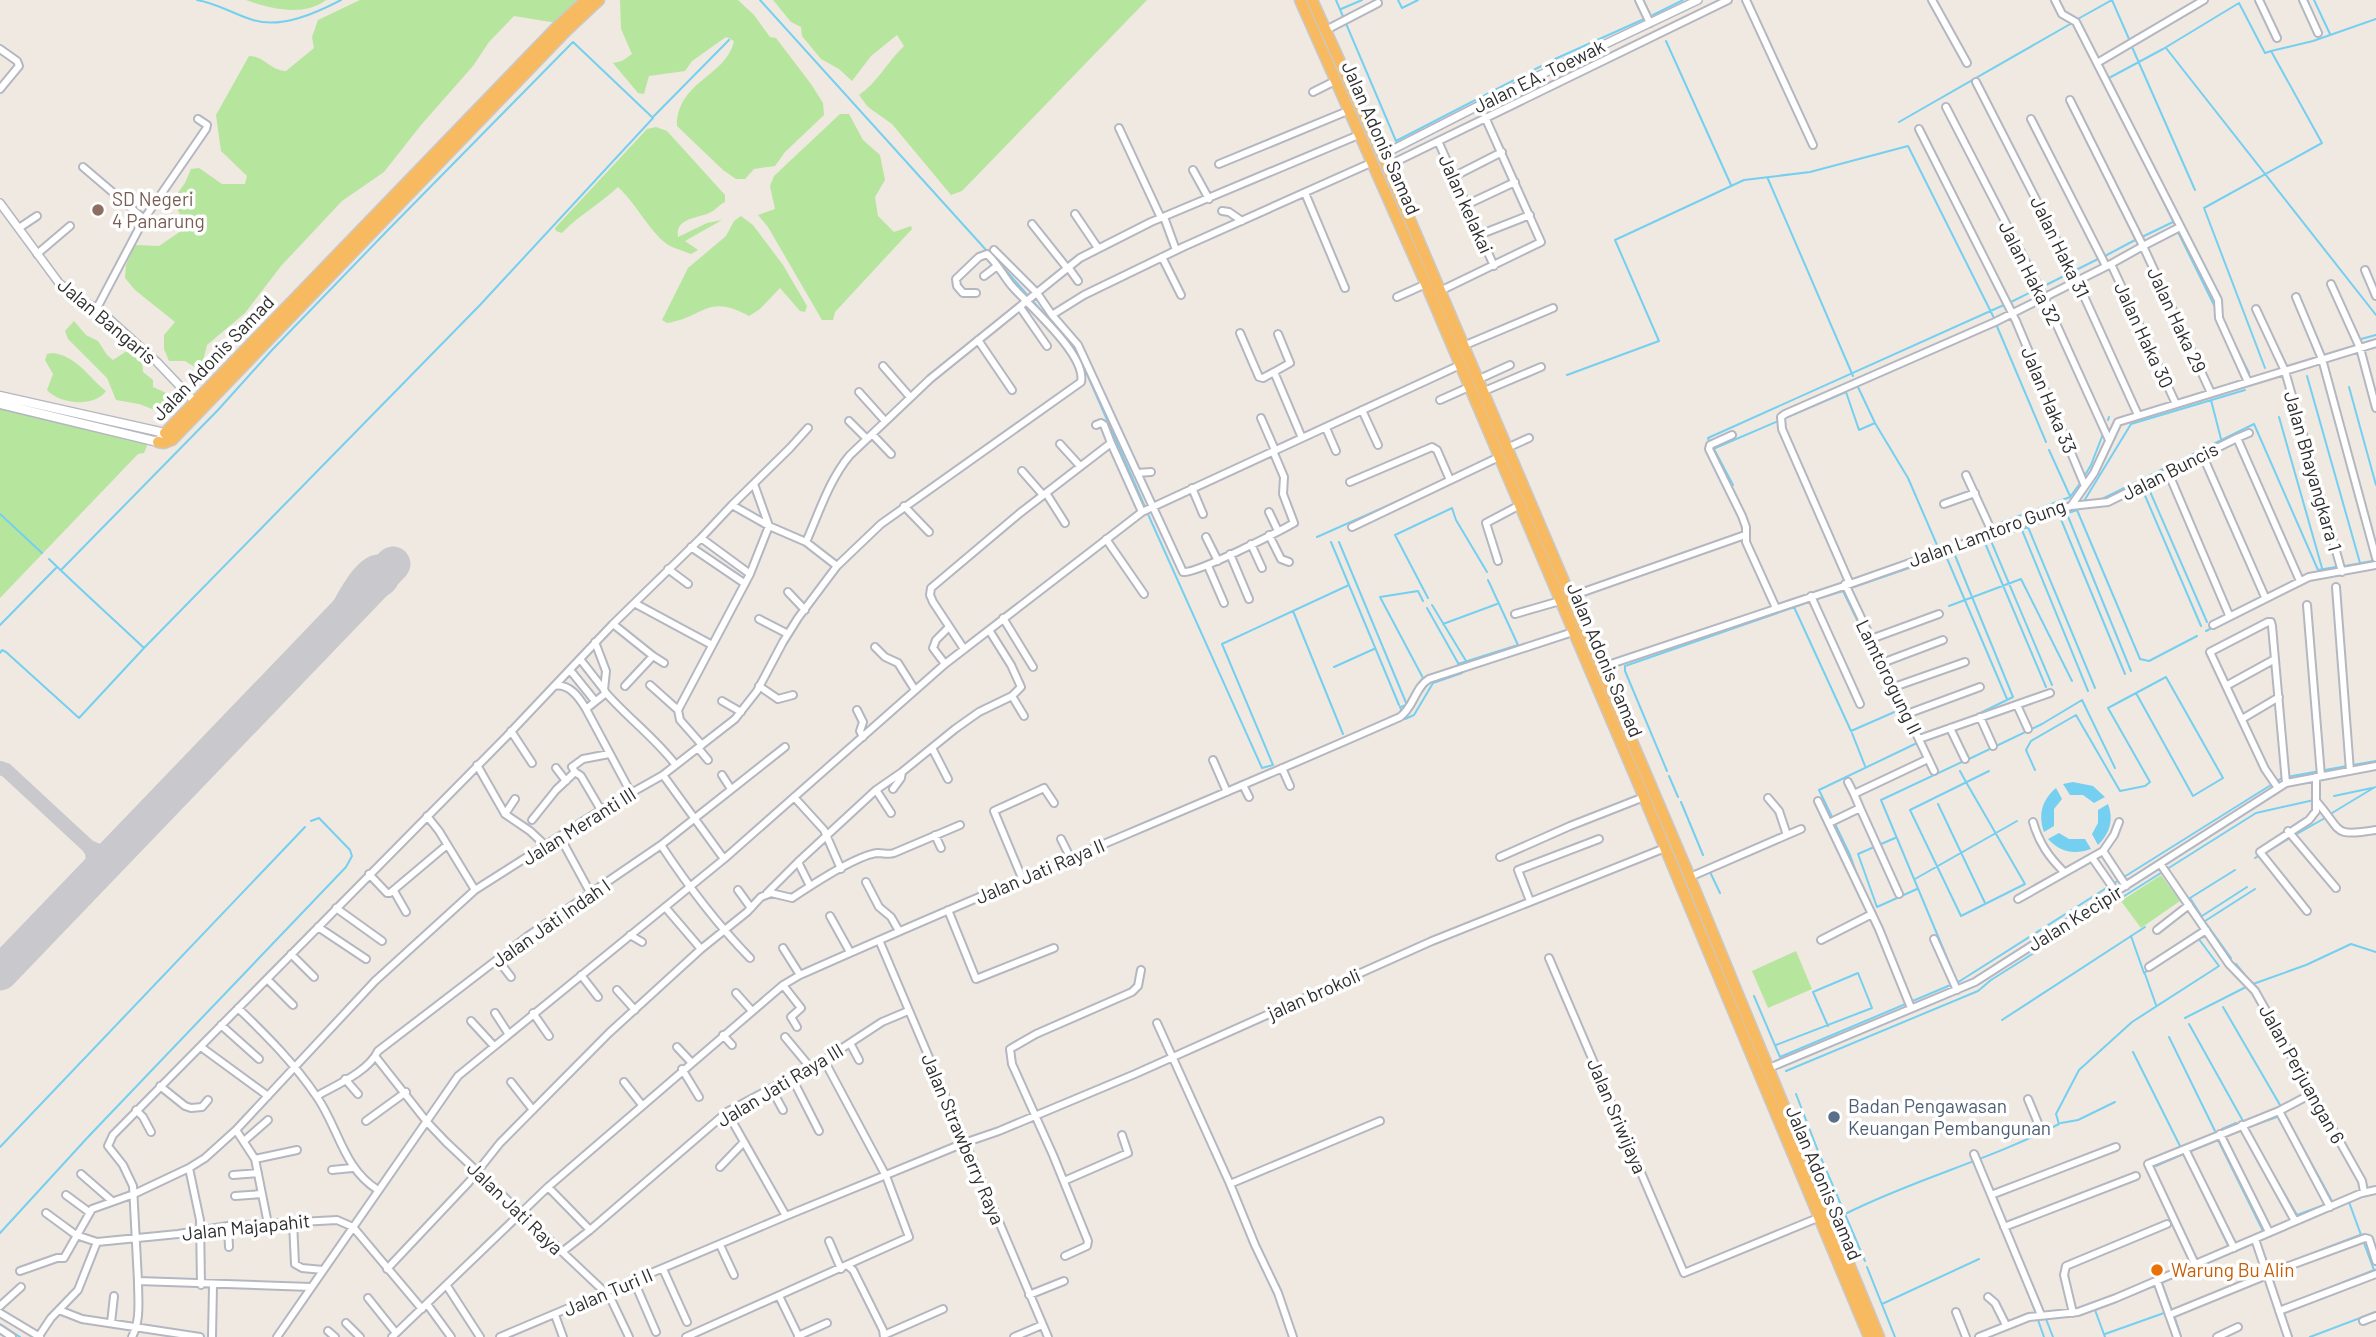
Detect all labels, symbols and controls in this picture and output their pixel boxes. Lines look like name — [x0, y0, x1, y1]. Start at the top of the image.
street label: Jalan EA. Toewak — [1469, 34, 1608, 117]
street label: Jalan Adonis Samad — [1337, 58, 1426, 218]
street label: Jalan kelakai — [1434, 151, 1499, 257]
place label: SD Negeri 4 Panarung — [112, 187, 205, 232]
street label: Jalan Haka 31 — [2026, 192, 2095, 301]
marker: SD Negeri 4 Panarung — [90, 202, 106, 218]
street label: Jalan Haka 32 — [1994, 217, 2067, 329]
street label: Jalan Haka 29 — [2143, 263, 2212, 376]
street label: Jalan Bangaris — [53, 273, 161, 368]
street label: Jalan Haka 30 — [2110, 278, 2179, 391]
street label: Jalan Adonis Samad — [147, 290, 278, 425]
street label: Jalan Haka 33 — [2017, 343, 2082, 456]
street label: Jalan Bhayangkara 1 — [2280, 388, 2347, 553]
street label: Jalan Buncis — [2118, 437, 2222, 505]
street label: Jalan Lamtoro Gung — [1905, 493, 2068, 572]
street label: Jalan Adonis Samad — [1563, 579, 1648, 740]
street label: Lamtorogung II — [1852, 616, 1927, 738]
street label: Jalan Meranti III — [518, 781, 640, 870]
street label: Jalan Jati Raya II — [972, 833, 1108, 908]
street label: Jalan Jati Indah I — [487, 873, 614, 972]
street label: Jalan Kecipir — [2023, 879, 2126, 956]
street label: jalan brokoli — [1263, 963, 1364, 1025]
street label: Jalan Perjuangan 6 — [2255, 1000, 2350, 1147]
street label: Jalan Jati Raya III — [713, 1038, 847, 1131]
street label: Jalan Strawberry Raya — [917, 1050, 1010, 1228]
street label: Jalan Sriwijaya — [1583, 1055, 1652, 1177]
place label: Badan Pengawasan Keuangan Pembangunan — [1848, 1094, 2051, 1139]
street label: Jalan Adonis Samad — [1782, 1102, 1867, 1263]
marker: Badan Pengawasan Keuangan Pembangunan — [1826, 1109, 1842, 1125]
street label: Jalan Jati Raya — [463, 1156, 568, 1259]
street label: Jalan Majapahit — [181, 1208, 311, 1245]
place label: Warung Bu Alin — [2171, 1258, 2294, 1281]
marker: Warung Bu Alin — [2149, 1262, 2165, 1278]
street label: Jalan Turi II — [560, 1263, 656, 1321]

